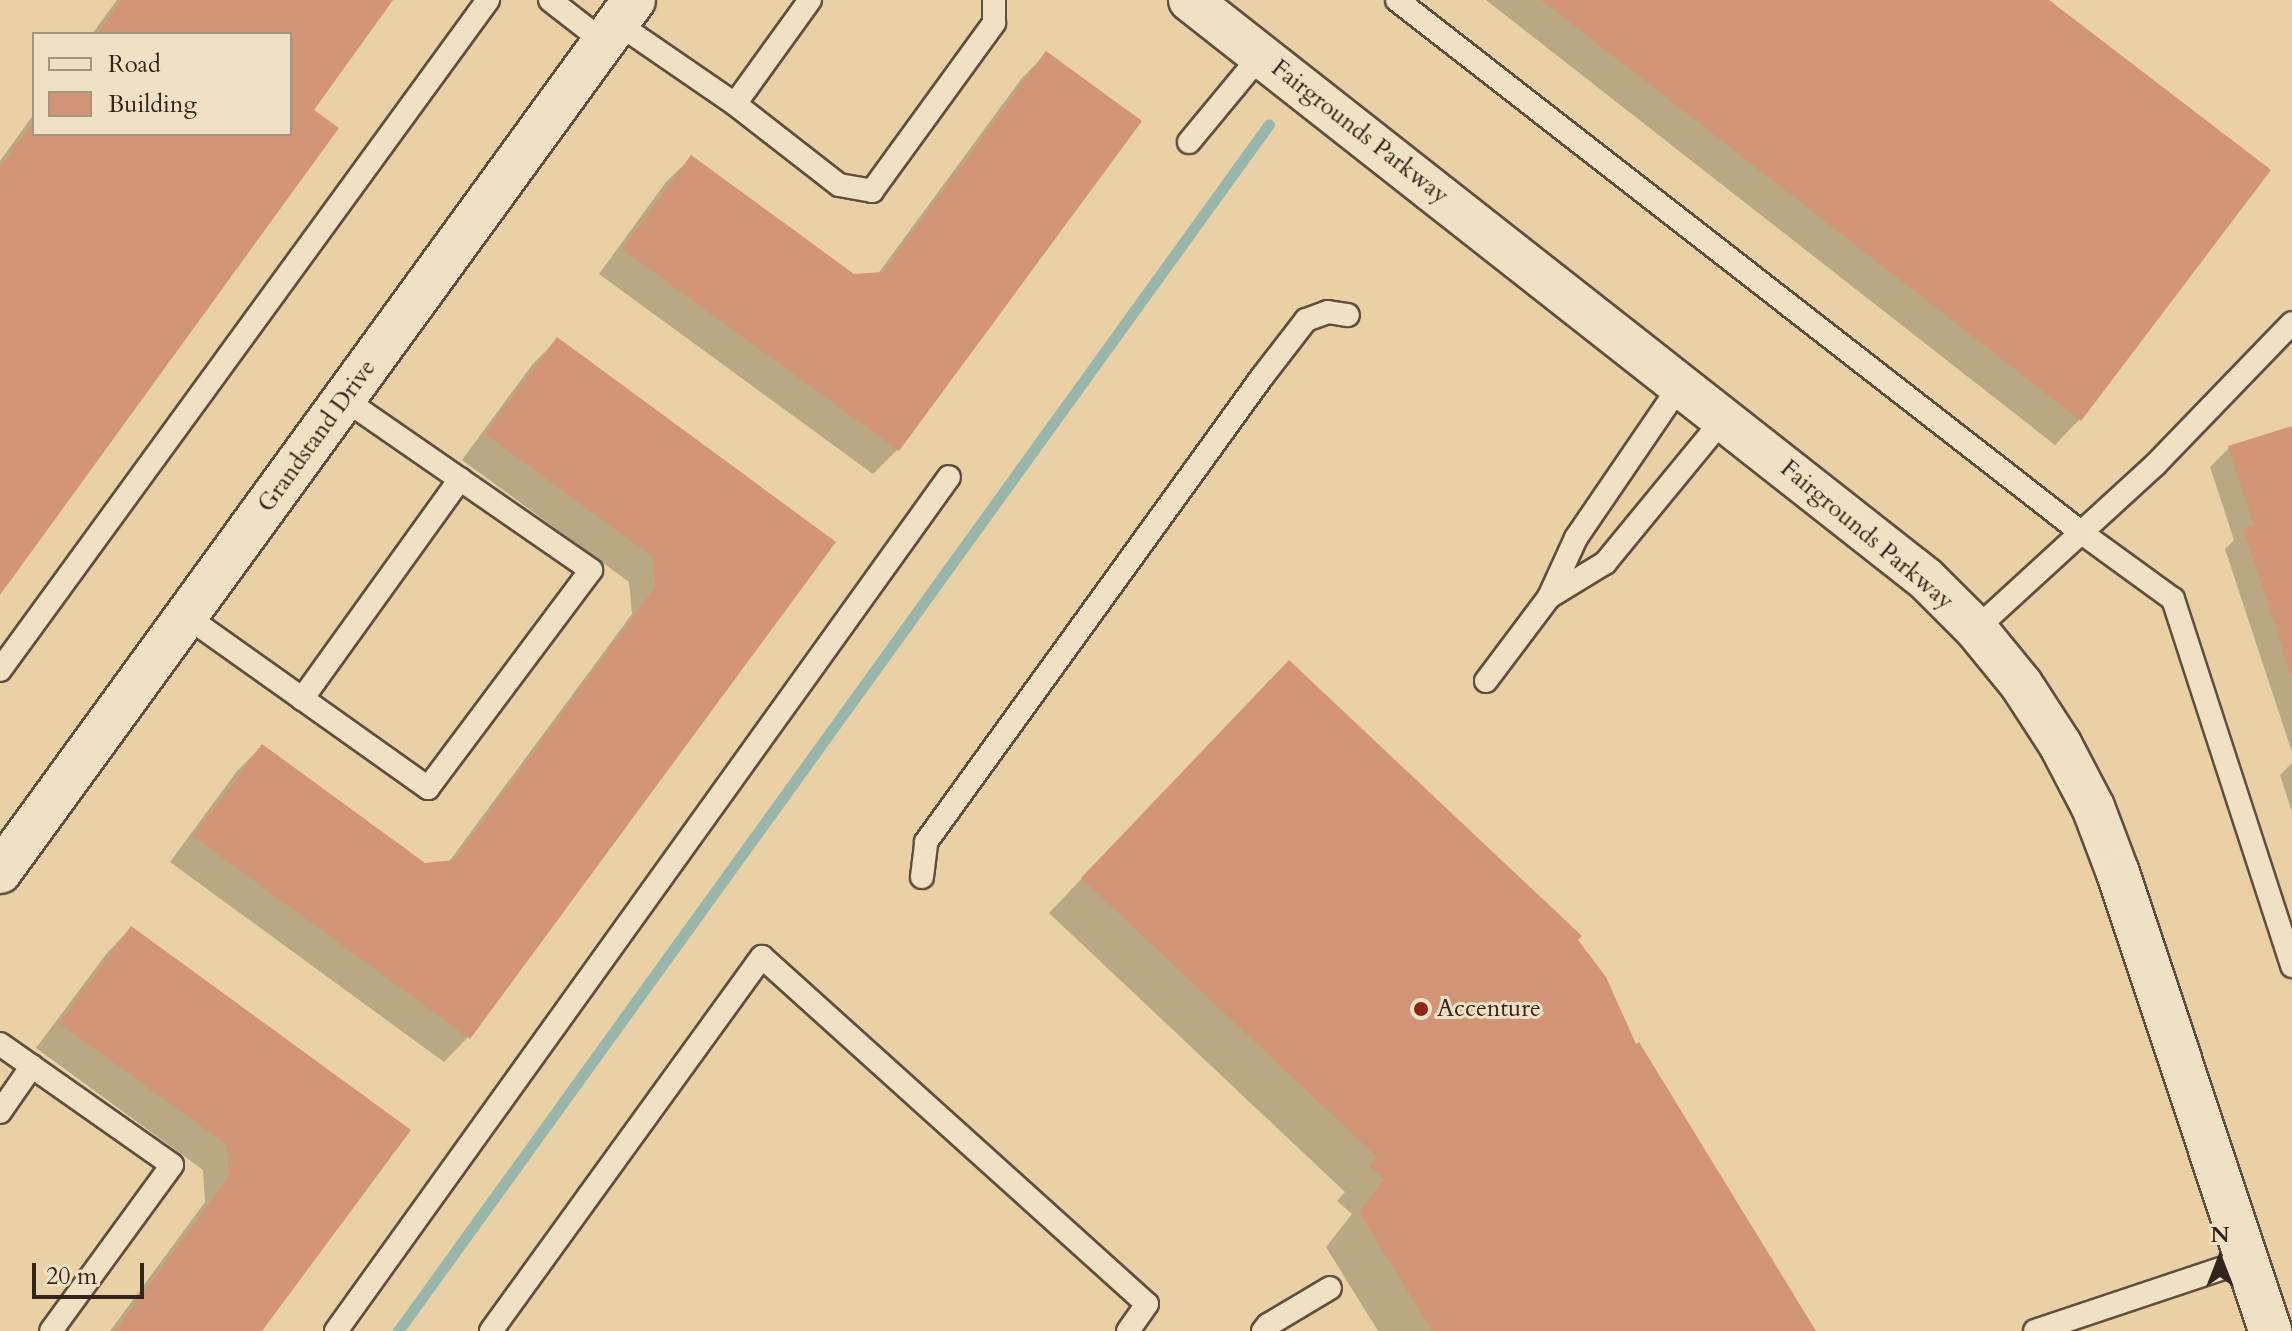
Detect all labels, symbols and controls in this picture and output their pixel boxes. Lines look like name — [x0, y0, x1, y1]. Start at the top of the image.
legend — [32, 32, 292, 136]
text: Road — [108, 48, 161, 81]
street label: Fairgrounds Parkway — [1266, 54, 1454, 210]
text: Building — [108, 88, 197, 121]
street label: Grandstand Drive — [252, 354, 382, 518]
street label: Fairgrounds Parkway — [1775, 454, 1959, 616]
place label: Accenture — [1437, 995, 1541, 1023]
marker: Accenture — [1412, 1000, 1430, 1018]
north arrow — [2180, 1219, 2260, 1299]
text: N — [2210, 1220, 2230, 1250]
scale bar — [36, 1247, 148, 1297]
text: 20 m — [46, 1260, 97, 1293]

